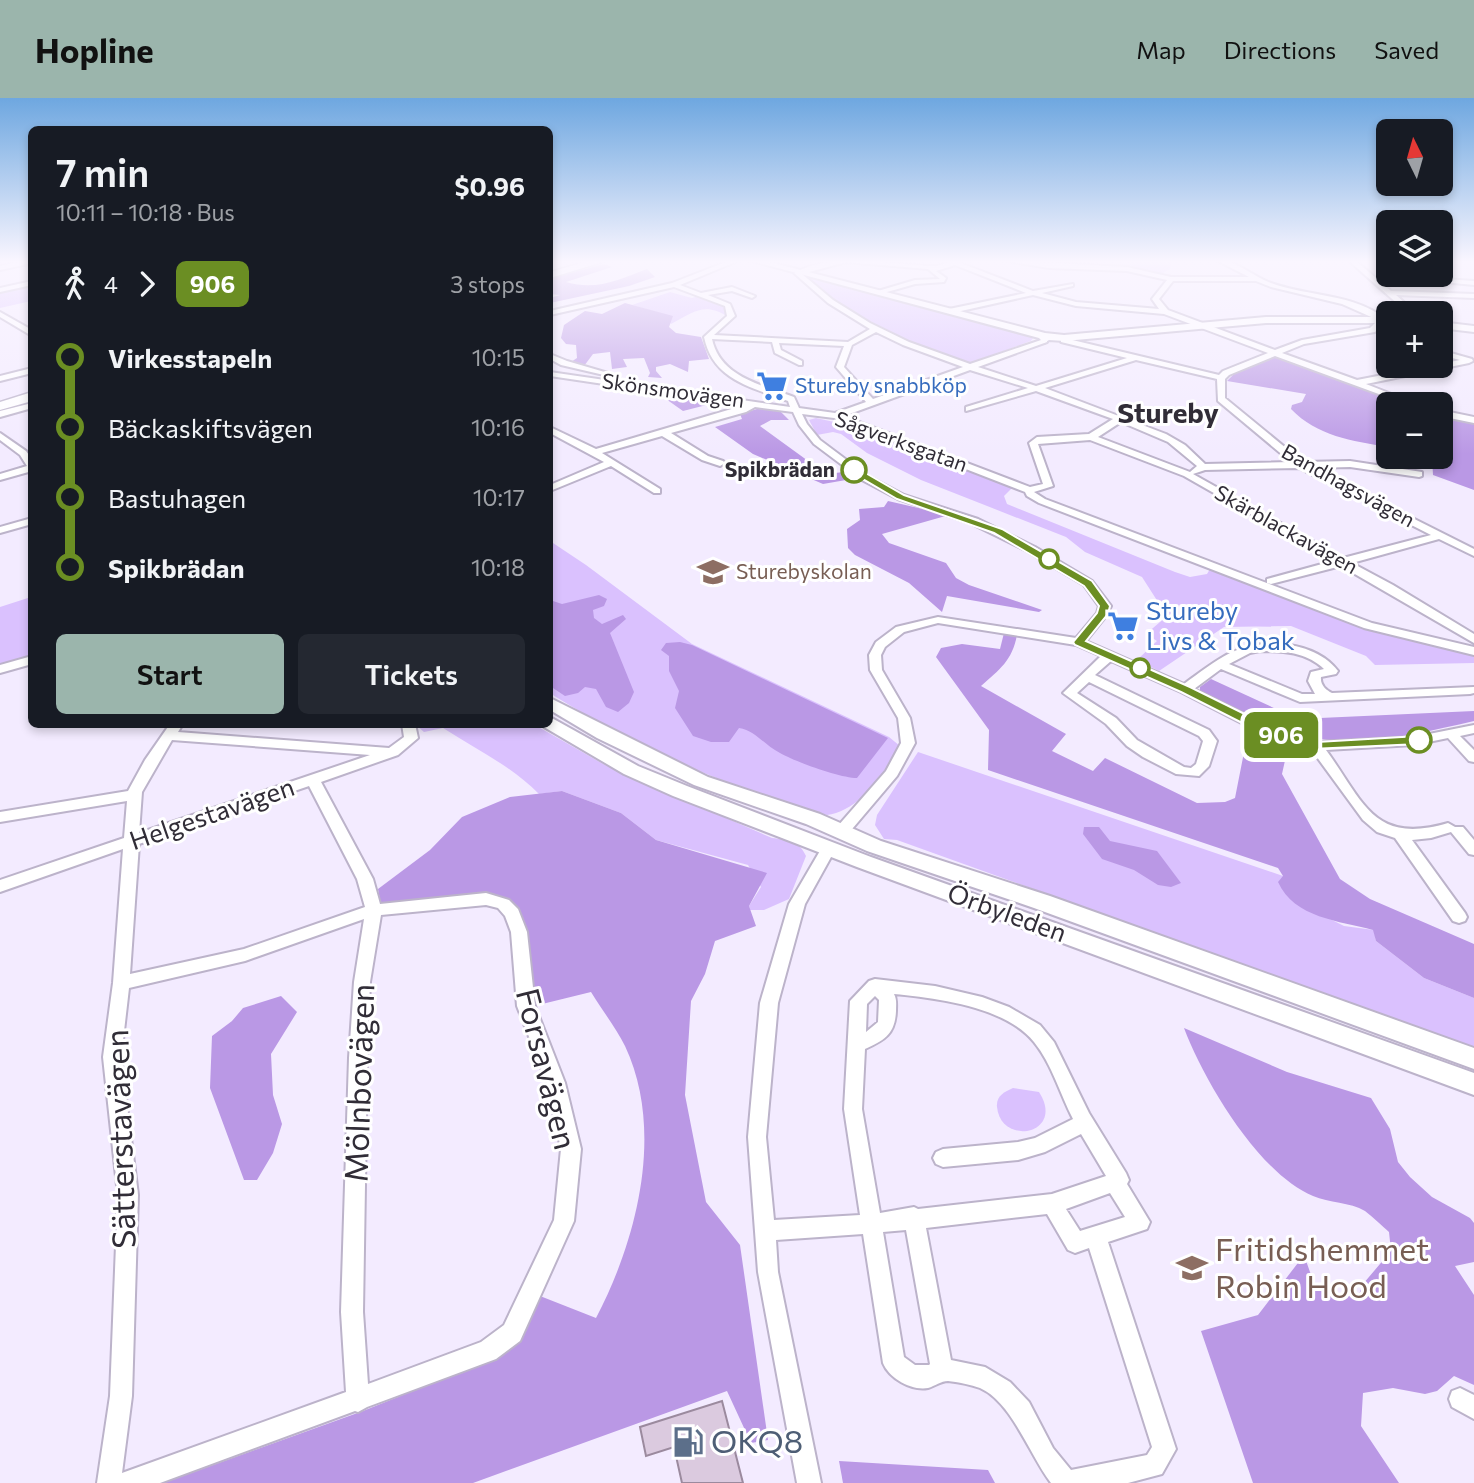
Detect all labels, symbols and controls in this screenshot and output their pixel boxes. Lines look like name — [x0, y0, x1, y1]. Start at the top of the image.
text: Hopline — [35, 29, 154, 70]
text: Map — [1136, 35, 1186, 64]
text: Directions — [1224, 35, 1336, 64]
text: Saved — [1374, 35, 1439, 64]
north arrow — [1376, 119, 1452, 196]
map controls — [1376, 119, 1453, 469]
text: 7 min — [56, 148, 149, 195]
text: $0.96 — [455, 170, 525, 201]
text: 10:11 – 10:18 · Bus — [56, 198, 235, 226]
button: layers — [1376, 210, 1453, 287]
icon: walk — [56, 265, 94, 303]
icon: forward — [128, 265, 166, 303]
text: 906 — [190, 269, 235, 298]
text: 4 — [104, 270, 118, 298]
text: 3 stops — [450, 270, 525, 298]
button: + — [1376, 301, 1453, 378]
text: Virkesstapeln — [108, 342, 272, 373]
text: 10:15 — [472, 343, 525, 371]
street label: Skönsmovägen — [600, 367, 746, 412]
supermarket icon: Stureby snabbköp — [755, 369, 789, 403]
place label: Stureby snabbköp — [795, 372, 967, 397]
button: − — [1376, 392, 1453, 469]
district label: Stureby — [1117, 395, 1219, 429]
street label: Sågverksgatan — [832, 405, 971, 476]
text: Bäckaskiftsvägen — [108, 412, 313, 443]
text: 10:16 — [471, 413, 525, 441]
street label: Bandhagsvägen — [1278, 438, 1420, 532]
place label: Spikbrädan — [725, 456, 835, 481]
marker: Spikbrädan — [841, 457, 867, 483]
street label: Skärblackavägen — [1211, 479, 1363, 578]
text: Bastuhagen — [108, 482, 246, 513]
text: 10:17 — [473, 483, 525, 511]
unlabelled marker — [1039, 549, 1059, 569]
text: Spikbrädan — [108, 552, 245, 583]
text: 10:18 — [471, 553, 525, 581]
school or university icon: Sturebyskolan — [696, 555, 730, 589]
place label: Sturebyskolan — [736, 558, 872, 583]
place label: Stureby Livs & Tobak — [1146, 594, 1295, 655]
supermarket icon: Stureby Livs & Tobak — [1106, 609, 1140, 643]
button: Start — [56, 634, 284, 714]
button: Tickets — [298, 634, 525, 714]
unlabelled marker — [1130, 658, 1150, 678]
line badge: 906 — [1241, 712, 1321, 758]
text: 906 — [1258, 720, 1304, 749]
unlabelled marker — [1406, 727, 1432, 753]
street label: Helgestavägen — [125, 770, 298, 855]
street label: Örbyleden — [944, 876, 1071, 947]
street label: Mölnbovägen — [335, 983, 381, 1183]
street label: Forsavägen — [509, 984, 587, 1153]
street label: Sätterstavägen — [95, 1029, 143, 1249]
place label: Fritidshemmet Robin Hood — [1215, 1228, 1429, 1305]
school or university icon: Fritidshemmet Robin Hood — [1175, 1251, 1209, 1285]
place label: OKQ8 — [711, 1420, 803, 1460]
fuel station icon: OKQ8 — [671, 1425, 705, 1459]

